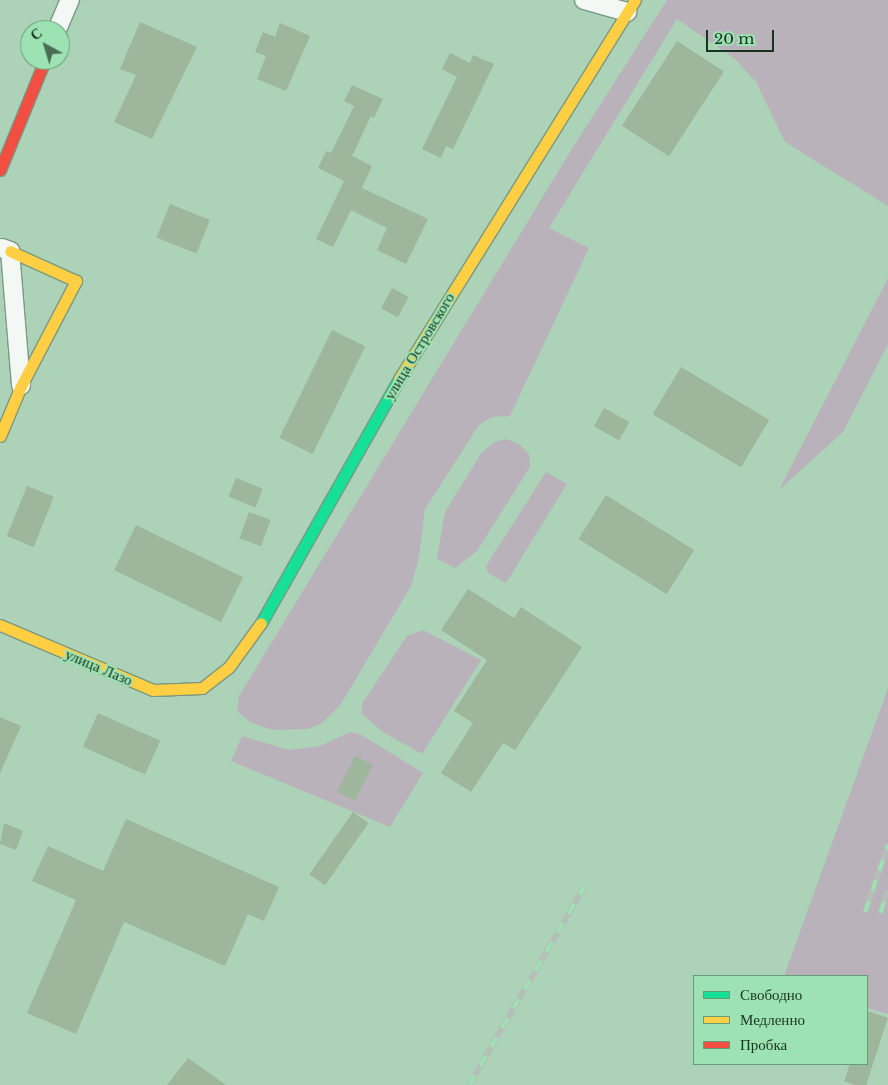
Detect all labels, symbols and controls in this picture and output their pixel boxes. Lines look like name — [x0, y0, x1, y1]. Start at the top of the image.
north arrow — [20, 20, 70, 70]
scale bar — [708, 20, 776, 52]
text: С — [27, 24, 46, 44]
text: 20 m — [714, 29, 754, 48]
street label: улица Островского — [380, 289, 458, 403]
street label: улица Лазо — [63, 645, 135, 689]
legend — [693, 975, 868, 1065]
text: Свободно — [740, 985, 802, 1004]
text: Медленно — [740, 1010, 805, 1029]
text: Пробка — [740, 1035, 787, 1054]

